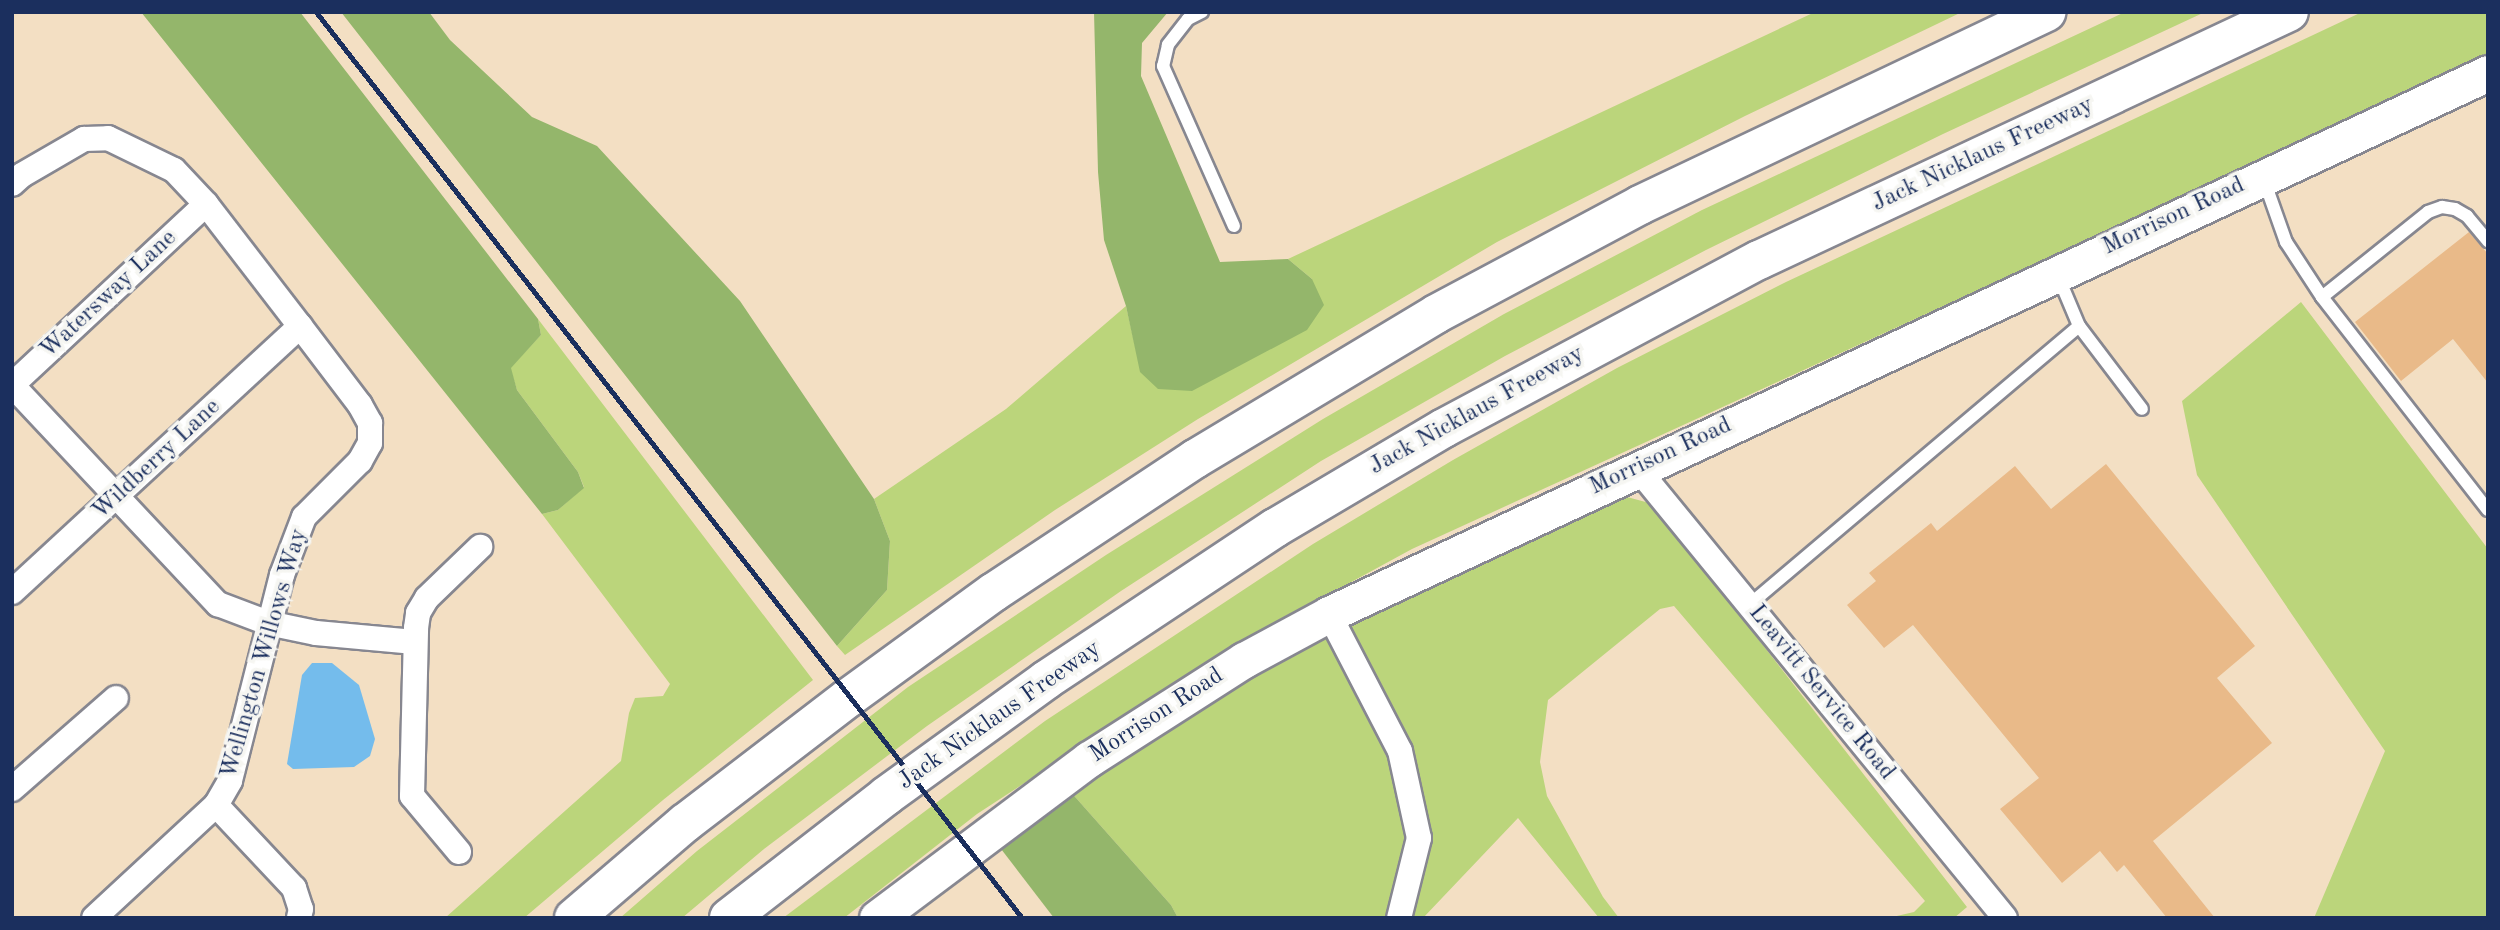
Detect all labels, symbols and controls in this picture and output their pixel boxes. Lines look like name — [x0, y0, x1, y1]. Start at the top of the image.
street label: Jack Nicklaus Freeway — [1868, 91, 2098, 219]
street label: Morrison Road — [2098, 171, 2250, 263]
street label: Watersway Lane — [35, 224, 183, 366]
street label: Jack Nicklaus Freeway — [1365, 340, 1589, 482]
street label: Wildberry Lane — [87, 393, 227, 527]
street label: Morrison Road — [1585, 411, 1737, 503]
street label: Wellington Willows Way — [215, 526, 315, 782]
street label: Leavitt Service Road — [1741, 599, 1901, 787]
street label: Jack Nicklaus Freeway — [893, 635, 1107, 797]
street label: Morrison Road — [1085, 662, 1229, 770]

